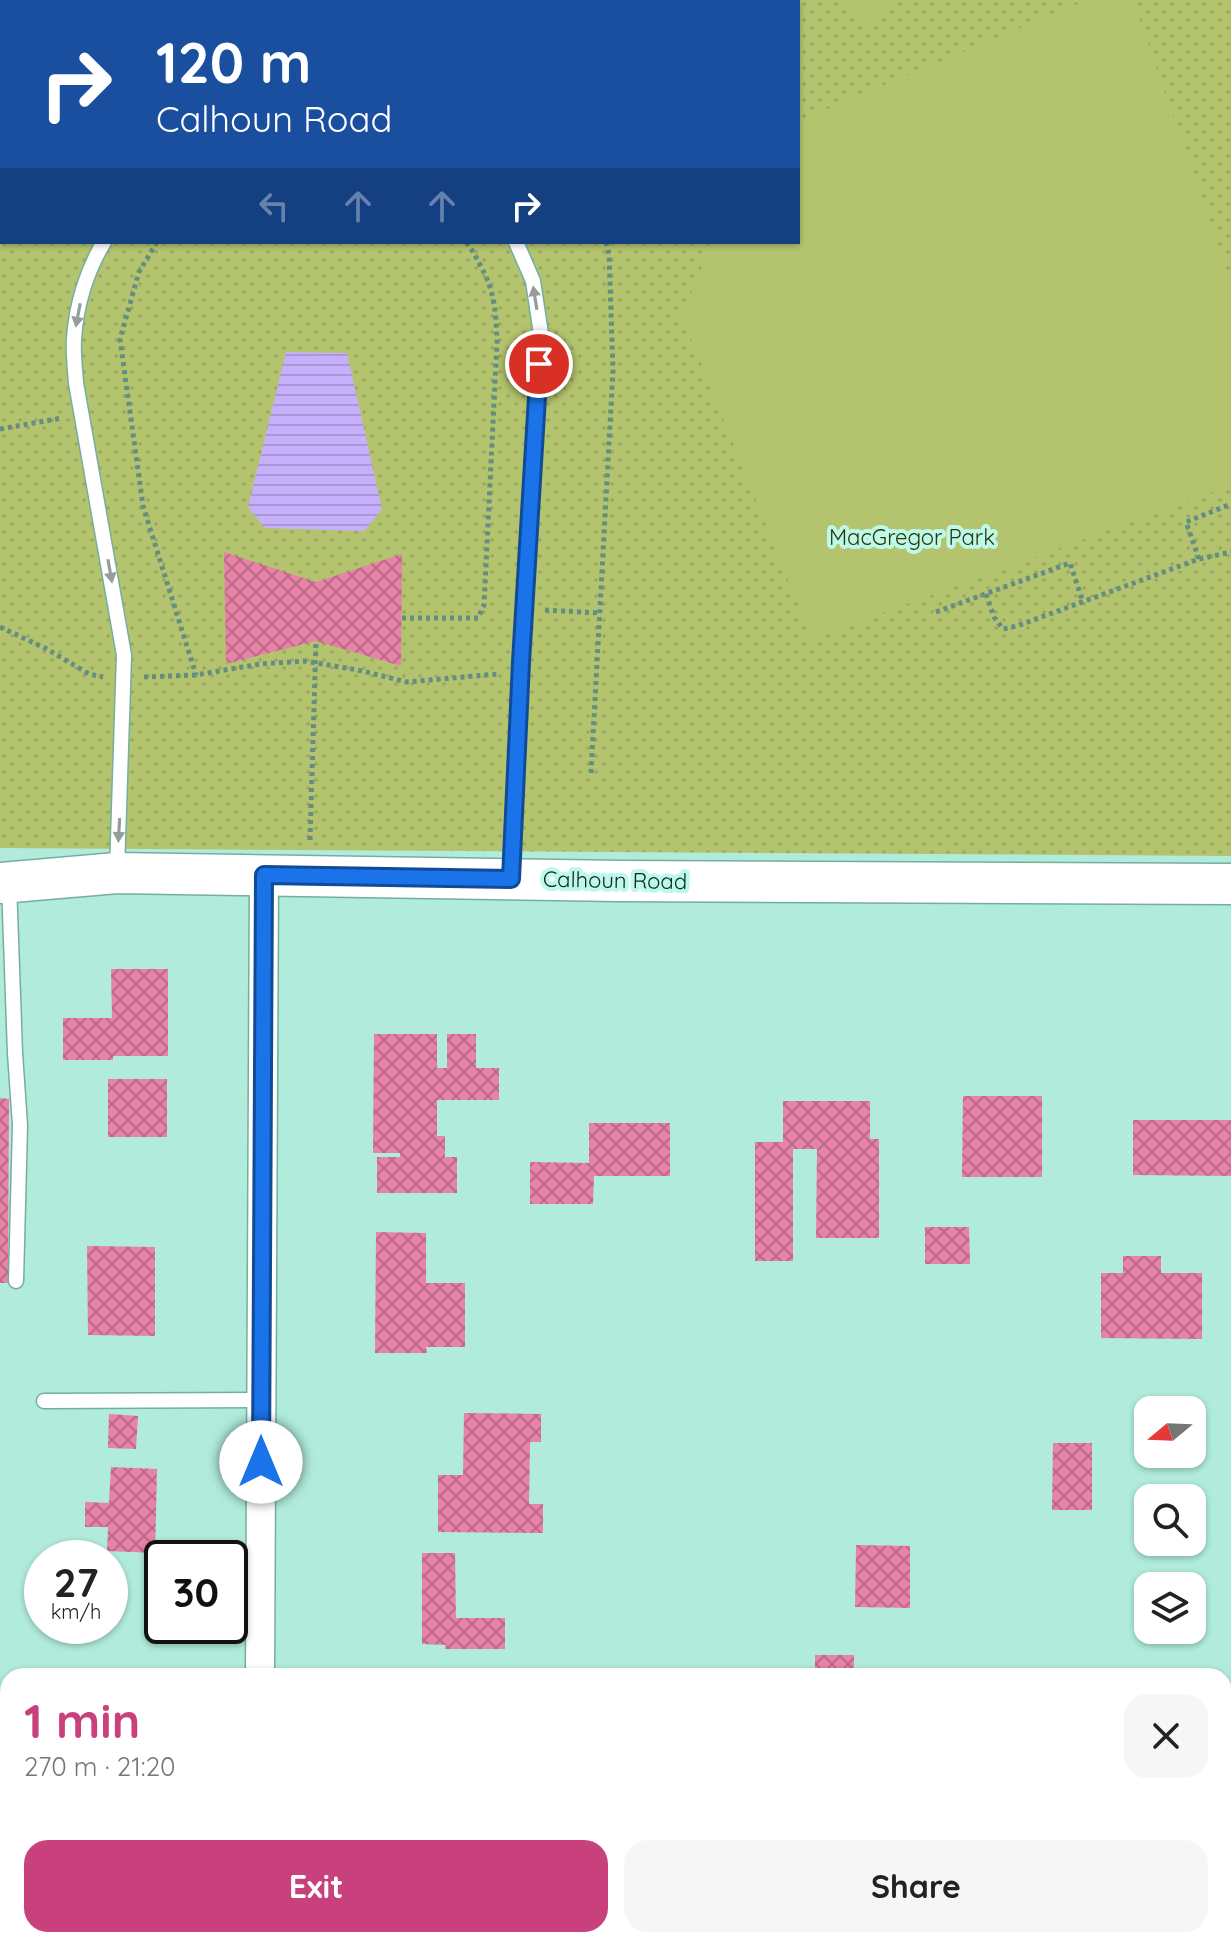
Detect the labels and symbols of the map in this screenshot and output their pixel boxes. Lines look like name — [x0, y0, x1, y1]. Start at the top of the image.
one-way arrow — [529, 285, 541, 310]
one-way arrow — [71, 302, 83, 327]
pin — [505, 330, 573, 398]
park label: MacGregor Park — [829, 523, 995, 551]
one-way arrow — [104, 559, 116, 584]
one-way arrow — [112, 818, 125, 843]
street label: Calhoun Road — [543, 865, 687, 895]
north arrow — [1134, 1396, 1206, 1468]
position arrow — [219, 1420, 303, 1504]
speed limit sign: 30 — [144, 1540, 248, 1644]

